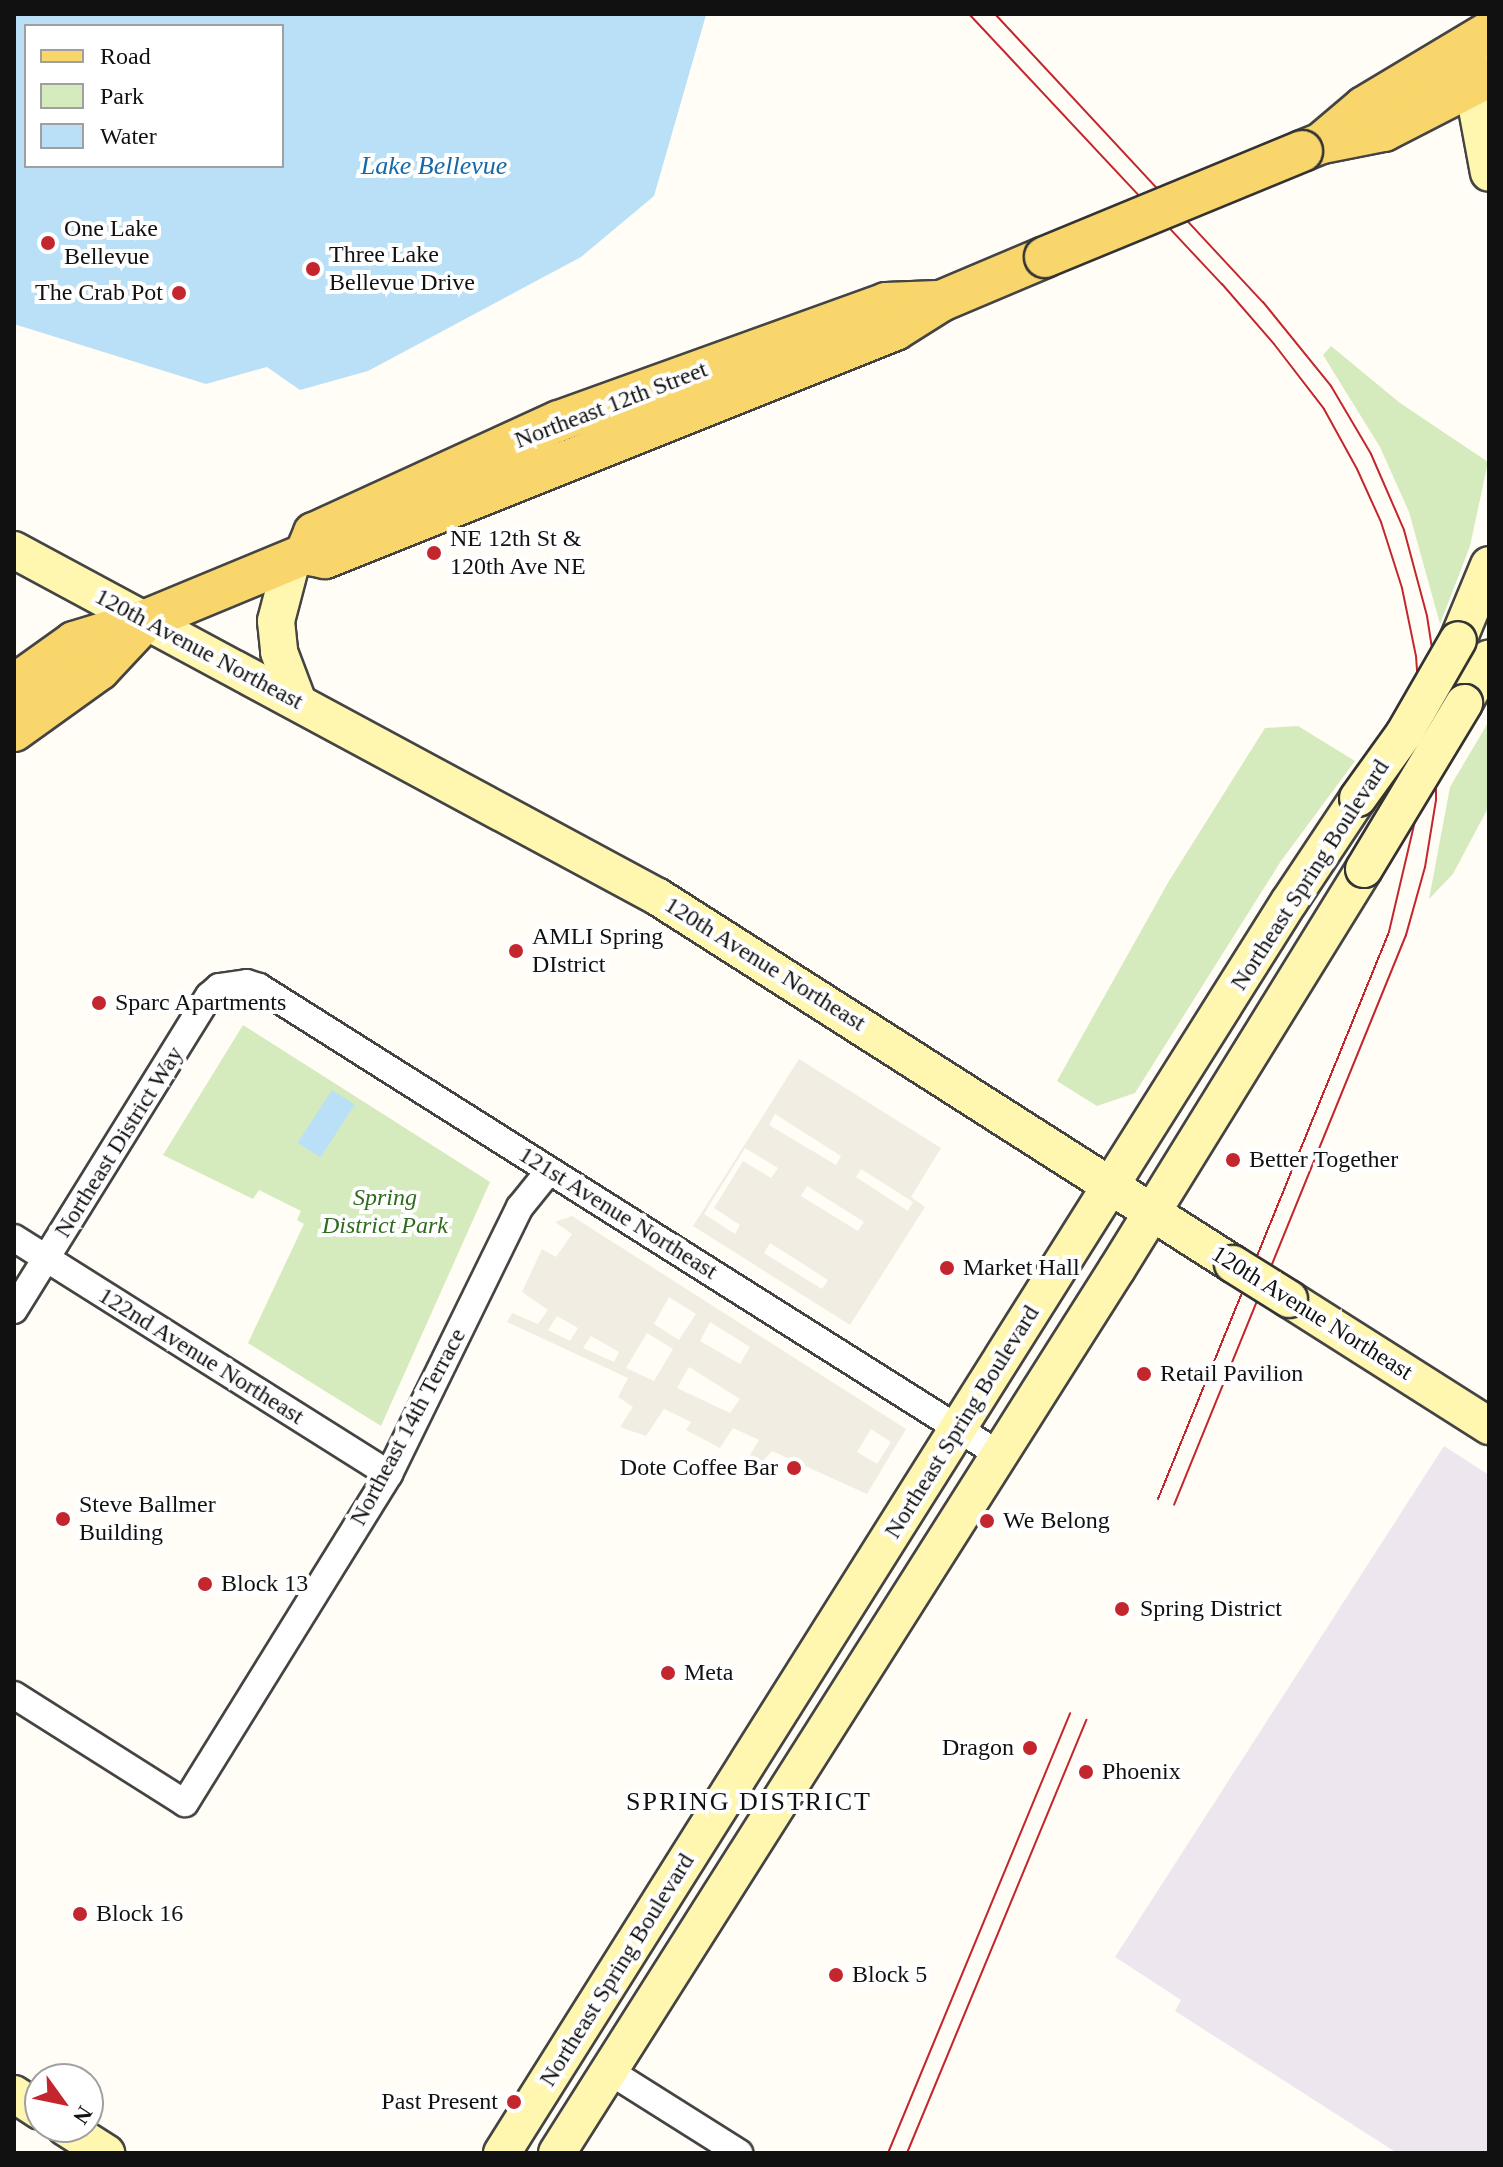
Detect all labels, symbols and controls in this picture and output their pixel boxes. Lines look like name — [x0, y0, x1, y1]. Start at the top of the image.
legend — [24, 24, 284, 168]
text: Road — [100, 43, 151, 69]
text: Park — [100, 83, 144, 109]
text: Water — [100, 123, 157, 149]
water label: Lake Bellevue — [361, 150, 507, 182]
place label: One Lake Bellevue — [64, 215, 158, 271]
marker: One Lake Bellevue — [39, 234, 57, 252]
place label: Three Lake Bellevue Drive — [329, 241, 475, 297]
marker: Three Lake Bellevue Drive — [304, 260, 322, 278]
place label: The Crab Pot — [35, 279, 163, 307]
marker: The Crab Pot — [170, 284, 188, 302]
street label: Northeast 12th Street — [511, 355, 711, 455]
place label: NE 12th St & 120th Ave NE — [450, 525, 587, 581]
marker: NE 12th St & 120th Ave NE — [425, 544, 443, 562]
street label: 120th Avenue Northeast — [89, 582, 309, 716]
street label: Northeast Spring Boulevard — [1225, 754, 1395, 996]
street label: 120th Avenue Northeast — [659, 890, 871, 1038]
place label: AMLI Spring DIstrict — [532, 923, 663, 979]
marker: AMLI Spring DIstrict — [507, 942, 525, 960]
place label: Sparc Apartments — [115, 989, 288, 1017]
marker: Sparc Apartments — [90, 994, 108, 1012]
street label: Northeast District Way — [48, 1041, 190, 1243]
street label: 121st Avenue Northeast — [513, 1140, 723, 1286]
place label: Better Together — [1249, 1146, 1399, 1174]
marker: Better Together — [1224, 1151, 1242, 1169]
park label: Spring District Park — [322, 1184, 448, 1240]
street label: 120th Avenue Northeast — [1206, 1239, 1418, 1387]
place label: Market Hall — [963, 1254, 1080, 1282]
marker: Market Hall — [938, 1259, 956, 1277]
street label: 122nd Avenue Northeast — [92, 1281, 310, 1431]
street label: Northeast Spring Boulevard — [878, 1300, 1046, 1544]
street label: Northeast 14th Terrace — [344, 1323, 472, 1531]
place label: Retail Pavilion — [1160, 1360, 1303, 1388]
marker: Retail Pavilion — [1135, 1365, 1153, 1383]
place label: Dote Coffee Bar — [620, 1454, 778, 1482]
marker: Dote Coffee Bar — [785, 1459, 803, 1477]
place label: Steve Ballmer Building — [79, 1491, 216, 1547]
place label: We Belong — [1003, 1507, 1110, 1535]
marker: Steve Ballmer Building — [54, 1510, 72, 1528]
marker: We Belong — [978, 1512, 996, 1530]
place label: Block 13 — [221, 1570, 308, 1598]
marker: Block 13 — [196, 1575, 214, 1593]
place label: Spring District — [1140, 1595, 1282, 1623]
marker: Spring District — [1111, 1598, 1133, 1620]
place label: Meta — [684, 1659, 733, 1687]
marker: Meta — [659, 1664, 677, 1682]
place label: Dragon — [942, 1734, 1014, 1762]
marker: Dragon — [1021, 1739, 1039, 1757]
place label: Phoenix — [1102, 1758, 1181, 1786]
marker: Phoenix — [1077, 1763, 1095, 1781]
district label: SPRING DISTRICT — [626, 1786, 872, 1818]
street label: Northeast Spring Boulevard — [533, 1848, 701, 2092]
place label: Block 16 — [96, 1900, 183, 1928]
marker: Block 16 — [71, 1905, 89, 1923]
place label: Block 5 — [852, 1961, 927, 1989]
marker: Block 5 — [827, 1966, 845, 1984]
north arrow — [24, 2063, 104, 2143]
place label: Past Present — [381, 2088, 498, 2116]
marker: Past Present — [505, 2093, 523, 2111]
text: N — [68, 2102, 98, 2129]

